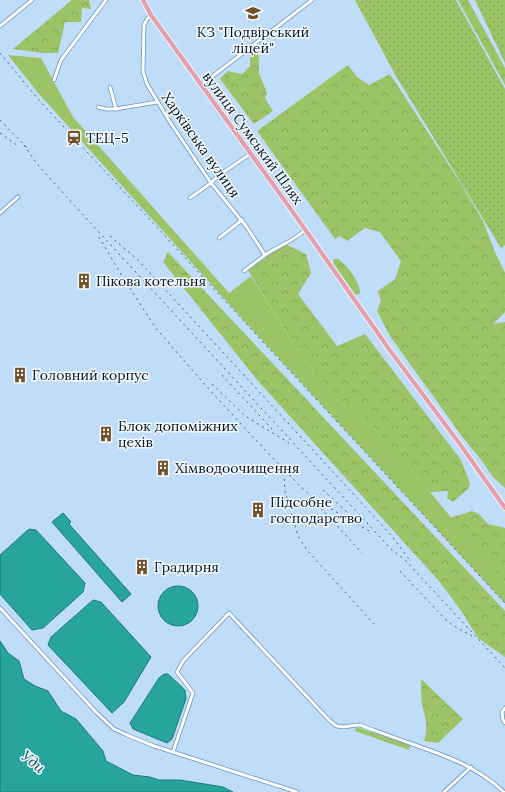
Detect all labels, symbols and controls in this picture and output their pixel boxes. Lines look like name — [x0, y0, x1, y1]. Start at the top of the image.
school or university icon: КЗ "Подвірський ліцей" — [244, 4, 262, 22]
place label: КЗ "Подвірський ліцей" — [197, 23, 310, 57]
street label: вулиця Сумський Шлях — [199, 68, 308, 208]
street label: Харківська вулиця — [158, 89, 244, 201]
station icon: ТЕЦ-5 — [65, 129, 83, 147]
place label: ТЕЦ-5 — [86, 129, 129, 147]
building icon: Пікова котельня — [75, 272, 93, 290]
place label: Пікова котельня — [96, 272, 206, 290]
building icon: Головний корпус — [11, 366, 29, 384]
place label: Головний корпус — [32, 366, 149, 384]
place label: Блок допоміжних цехів — [118, 417, 238, 451]
building icon: Блок допоміжних цехів — [97, 425, 115, 443]
building icon: Хімводоочищення — [154, 459, 172, 477]
place label: Хімводоочищення — [175, 459, 299, 477]
place label: Підсобне господарство — [270, 493, 362, 527]
building icon: Підсобне господарство — [249, 501, 267, 519]
building icon: Градирня — [133, 558, 151, 576]
place label: Градирня — [154, 558, 219, 576]
water label: Уди — [17, 746, 49, 777]

